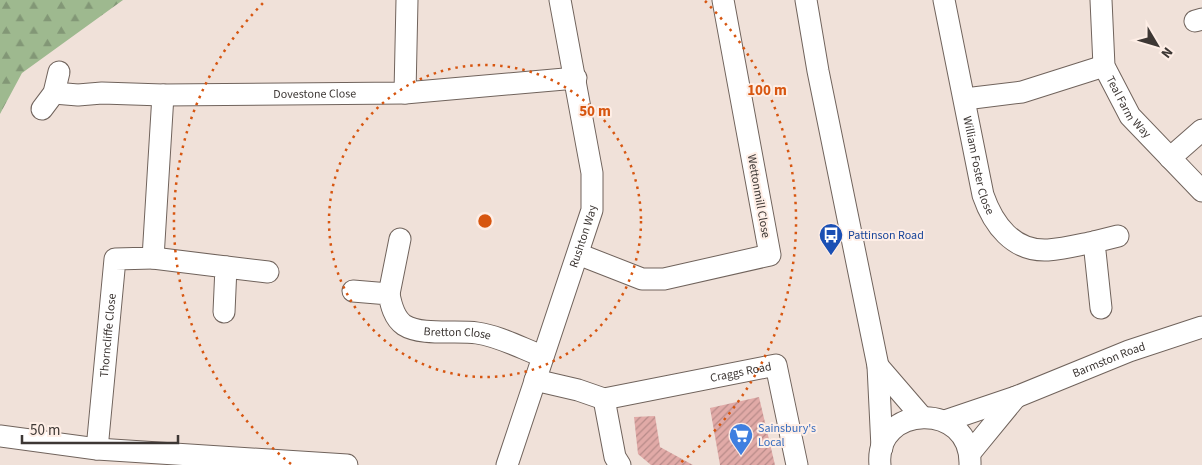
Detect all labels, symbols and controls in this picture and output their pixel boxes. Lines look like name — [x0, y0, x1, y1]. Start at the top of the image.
north arrow — [1132, 20, 1182, 70]
text: N — [1156, 43, 1177, 62]
street label: Teal Farm Way — [1102, 73, 1155, 142]
text: 100 m — [747, 80, 787, 101]
street label: Dovestone Close — [273, 85, 356, 103]
text: 50 m — [579, 101, 611, 122]
street label: William Foster Close — [958, 115, 998, 218]
street label: Wettonmill Close — [743, 153, 774, 239]
street label: Rushton Way — [565, 205, 601, 270]
centre of rings — [476, 212, 494, 230]
bus stop icon: Pattinson Road — [818, 222, 844, 256]
place label: Pattinson Road — [848, 227, 924, 244]
street label: Thorncliffe Close — [96, 293, 121, 378]
street label: Bretton Close — [423, 323, 493, 345]
street label: Barmston Road — [1070, 338, 1148, 382]
street label: Craggs Road — [709, 358, 773, 387]
scale bar — [22, 412, 179, 444]
text: 50 m — [30, 420, 60, 441]
place label: Sainsbury's Local — [758, 420, 816, 451]
supermarket icon: Sainsbury's Local — [728, 422, 754, 456]

